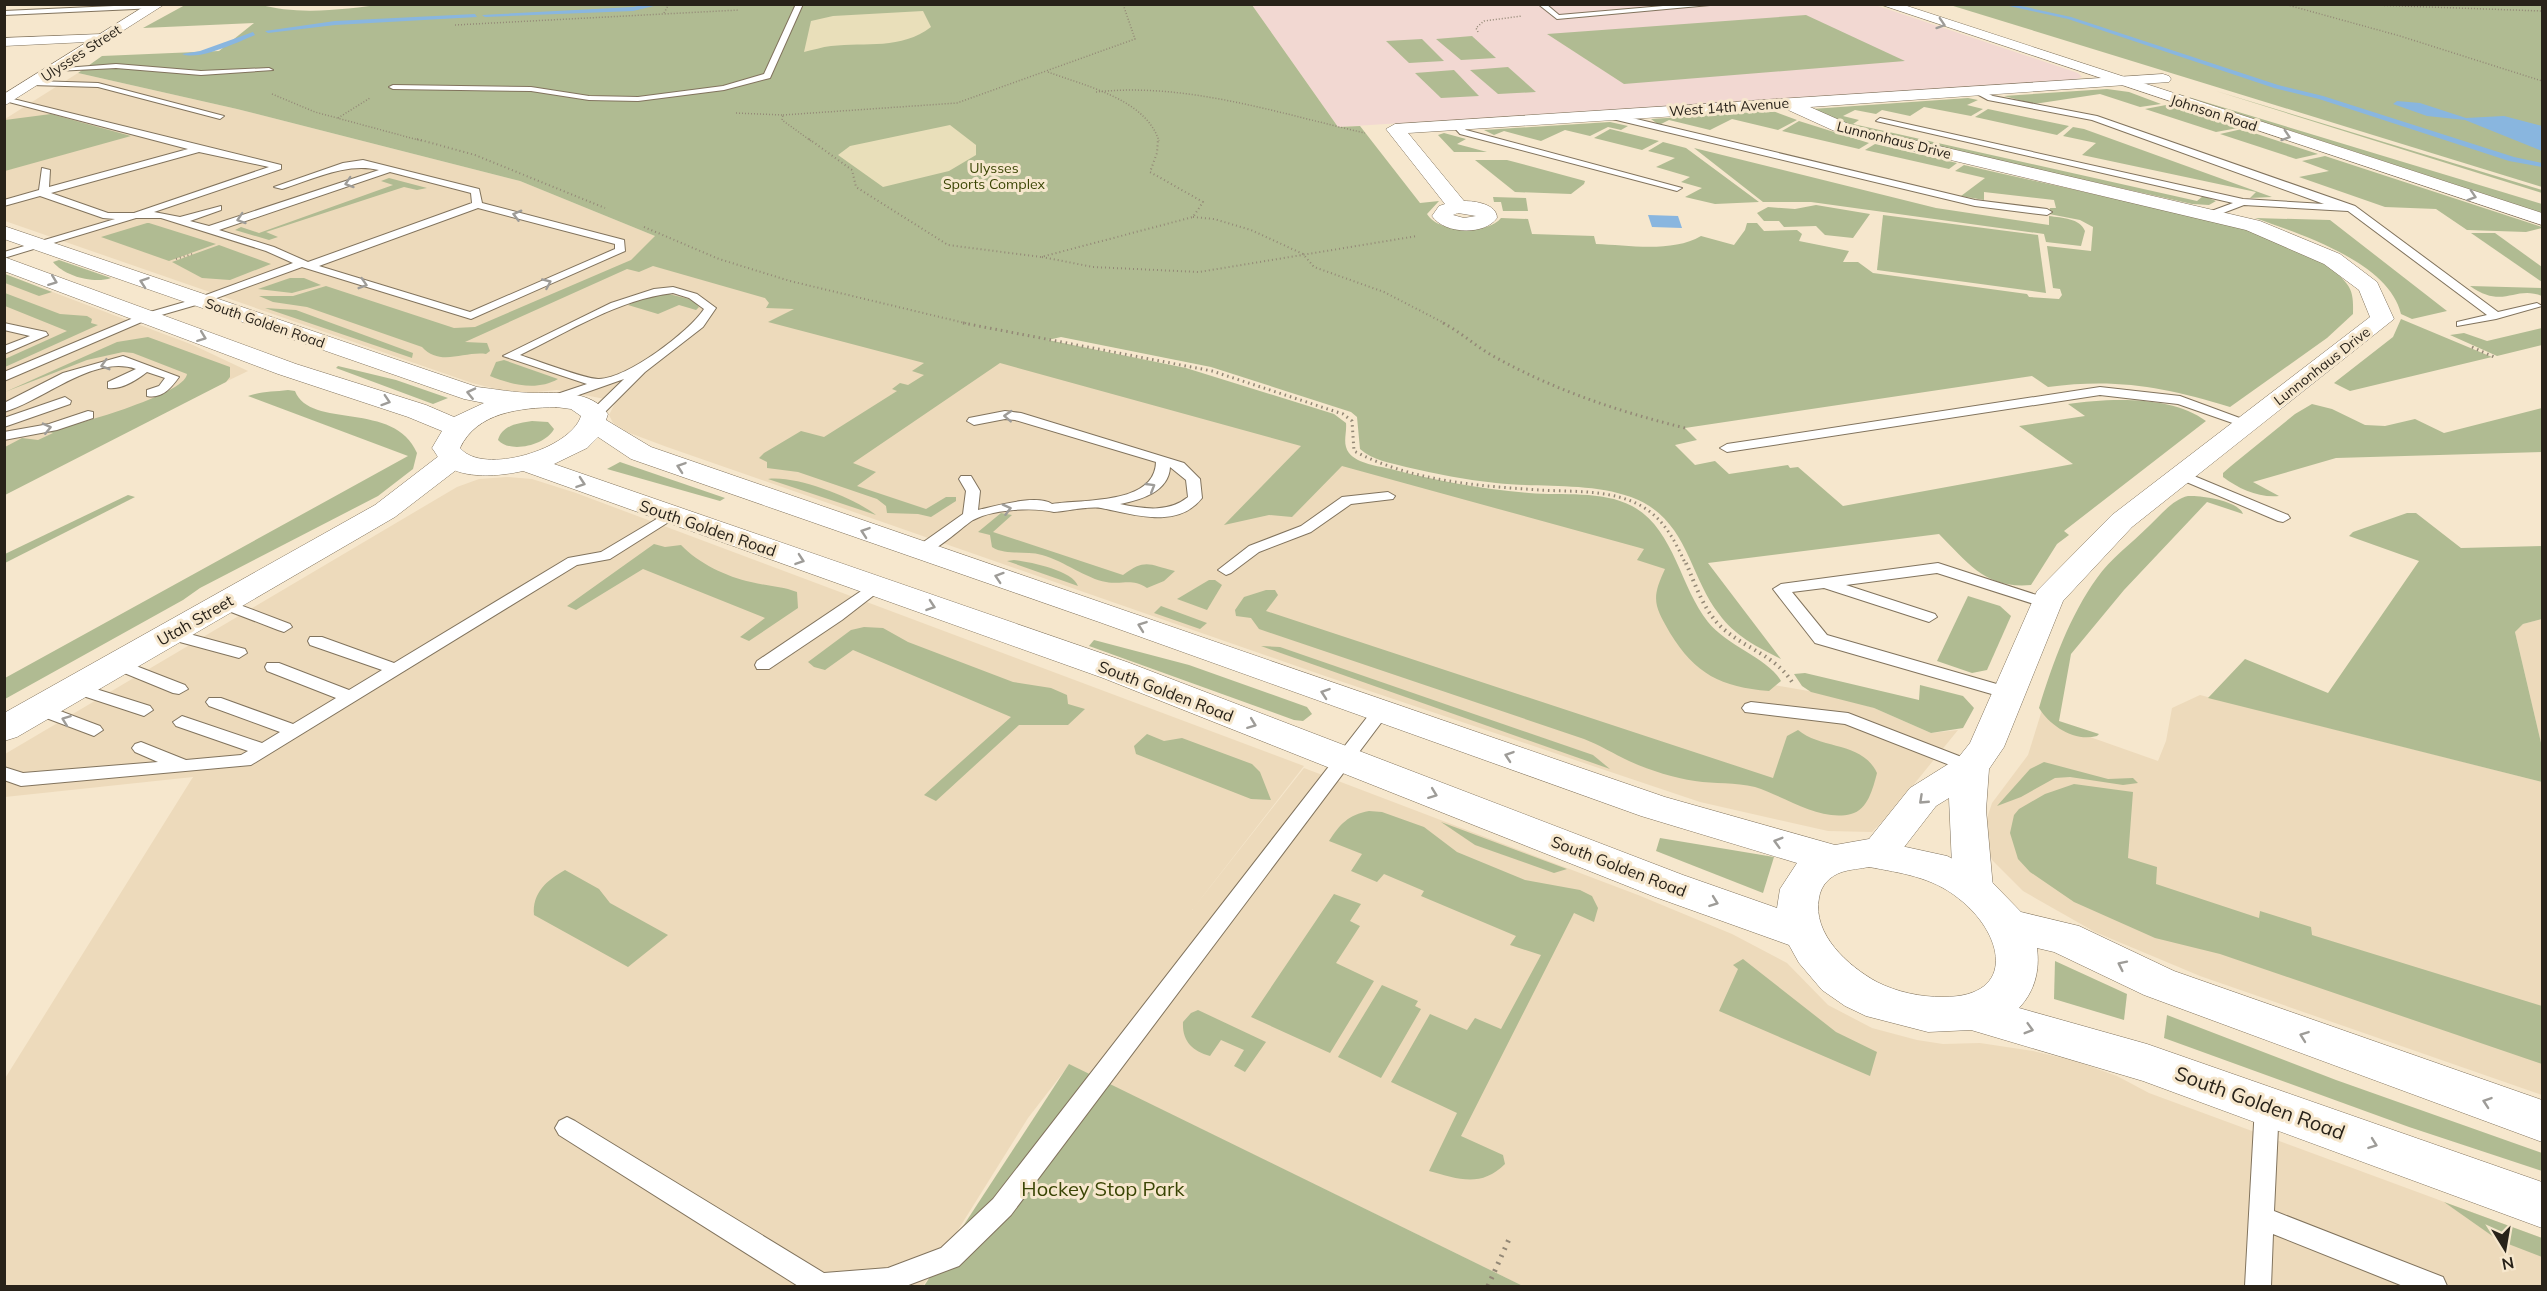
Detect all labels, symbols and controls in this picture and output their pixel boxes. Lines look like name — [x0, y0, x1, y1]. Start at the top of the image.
one-way arrow — [1935, 17, 1946, 29]
street label: Ulysses Street — [38, 20, 124, 86]
street label: Johnson Road — [2168, 91, 2260, 135]
street label: West 14th Avenue — [1668, 94, 1790, 120]
street label: Lunnonhaus Drive — [1835, 117, 1953, 163]
one-way arrow — [2280, 129, 2291, 142]
park label: Ulysses Sports Complex — [943, 159, 1046, 193]
one-way arrow — [344, 176, 355, 189]
one-way arrow — [2466, 189, 2477, 201]
one-way arrow — [512, 210, 523, 222]
one-way arrow — [236, 212, 247, 224]
one-way arrow — [47, 274, 58, 286]
one-way arrow — [139, 277, 150, 289]
one-way arrow — [357, 277, 368, 289]
one-way arrow — [540, 278, 551, 290]
street label: South Golden Road — [203, 294, 327, 352]
street label: Lunnonhaus Drive — [2270, 323, 2374, 409]
one-way arrow — [196, 330, 207, 342]
one-way arrow — [100, 358, 111, 370]
one-way arrow — [467, 387, 477, 400]
one-way arrow — [380, 394, 391, 407]
one-way arrow — [1004, 410, 1013, 423]
one-way arrow — [41, 422, 51, 435]
one-way arrow — [676, 462, 686, 475]
one-way arrow — [575, 475, 586, 488]
one-way arrow — [1145, 483, 1155, 494]
street label: South Golden Road — [637, 495, 779, 561]
one-way arrow — [1002, 503, 1012, 516]
one-way arrow — [860, 526, 870, 539]
one-way arrow — [794, 552, 805, 565]
one-way arrow — [994, 572, 1005, 584]
street label: Utah Street — [153, 590, 237, 650]
one-way arrow — [925, 598, 936, 611]
one-way arrow — [1137, 621, 1148, 634]
street label: South Golden Road — [1096, 656, 1236, 726]
one-way arrow — [1320, 687, 1331, 700]
one-way arrow — [61, 715, 72, 727]
one-way arrow — [1246, 716, 1257, 729]
one-way arrow — [1504, 751, 1515, 764]
one-way arrow — [1428, 787, 1438, 800]
one-way arrow — [1919, 793, 1929, 804]
street label: South Golden Road — [1549, 831, 1689, 901]
one-way arrow — [1773, 837, 1784, 849]
one-way arrow — [1708, 894, 1719, 907]
one-way arrow — [2118, 961, 2129, 973]
one-way arrow — [2023, 1022, 2034, 1034]
one-way arrow — [2299, 1030, 2310, 1043]
street label: South Golden Road — [2172, 1060, 2349, 1145]
one-way arrow — [2482, 1096, 2493, 1109]
one-way arrow — [2368, 1137, 2378, 1150]
park label: Hockey Stop Park — [1021, 1176, 1185, 1201]
north arrow — [2475, 1219, 2535, 1279]
text: N — [2500, 1253, 2516, 1275]

